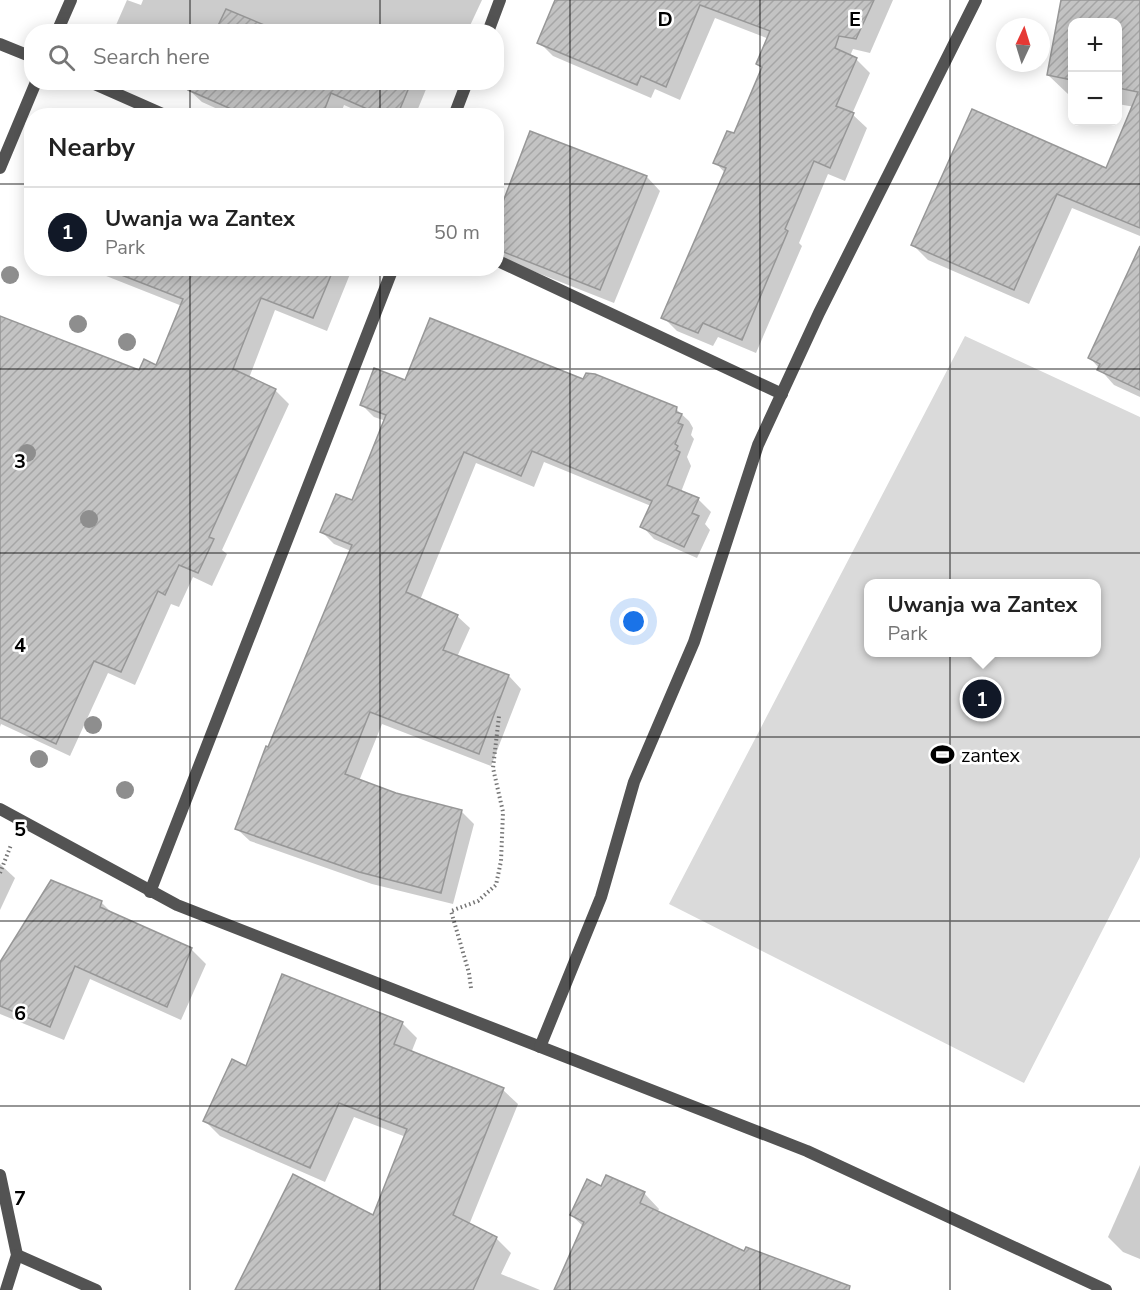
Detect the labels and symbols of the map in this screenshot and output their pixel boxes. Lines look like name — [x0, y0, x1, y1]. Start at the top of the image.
text: D — [657, 6, 673, 33]
text: E — [849, 6, 861, 33]
north arrow — [996, 18, 1050, 72]
text: 3 — [14, 448, 26, 475]
your location — [619, 607, 648, 636]
text: 4 — [14, 632, 26, 659]
pin: 1 — [962, 676, 1002, 722]
sports icon: zantex — [930, 742, 956, 768]
place label: zantex — [961, 742, 1021, 769]
text: 5 — [14, 816, 26, 843]
text: 6 — [14, 1000, 26, 1027]
text: 7 — [14, 1185, 26, 1212]

